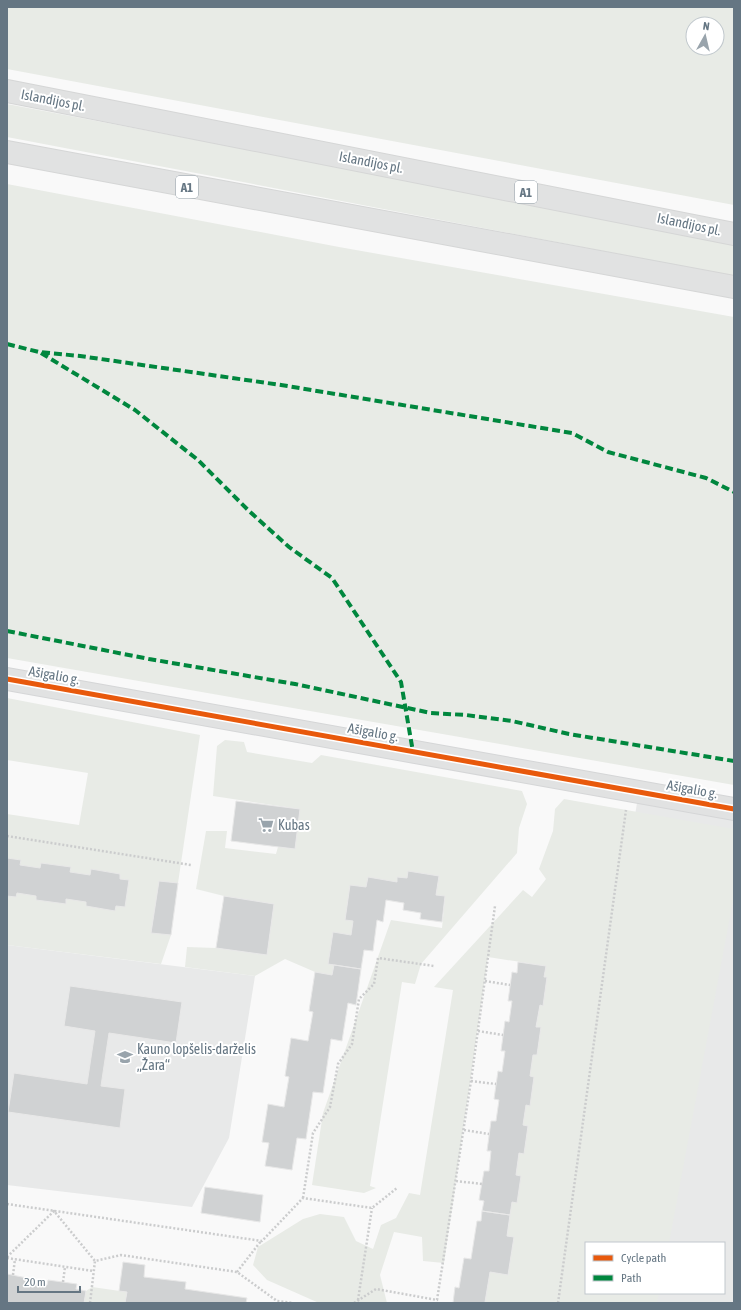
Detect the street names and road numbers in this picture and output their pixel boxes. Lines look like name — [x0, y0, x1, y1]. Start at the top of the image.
street label: Islandijos pl. — [20, 86, 86, 114]
street label: Islandijos pl. — [338, 148, 404, 176]
road number: A1 — [176, 176, 198, 198]
road number: A1 — [515, 181, 537, 203]
street label: Islandijos pl. — [656, 209, 722, 239]
street label: Ašigalio g. — [27, 663, 81, 687]
street label: Ašigalio g. — [346, 720, 400, 744]
street label: Ašigalio g. — [665, 777, 719, 801]

